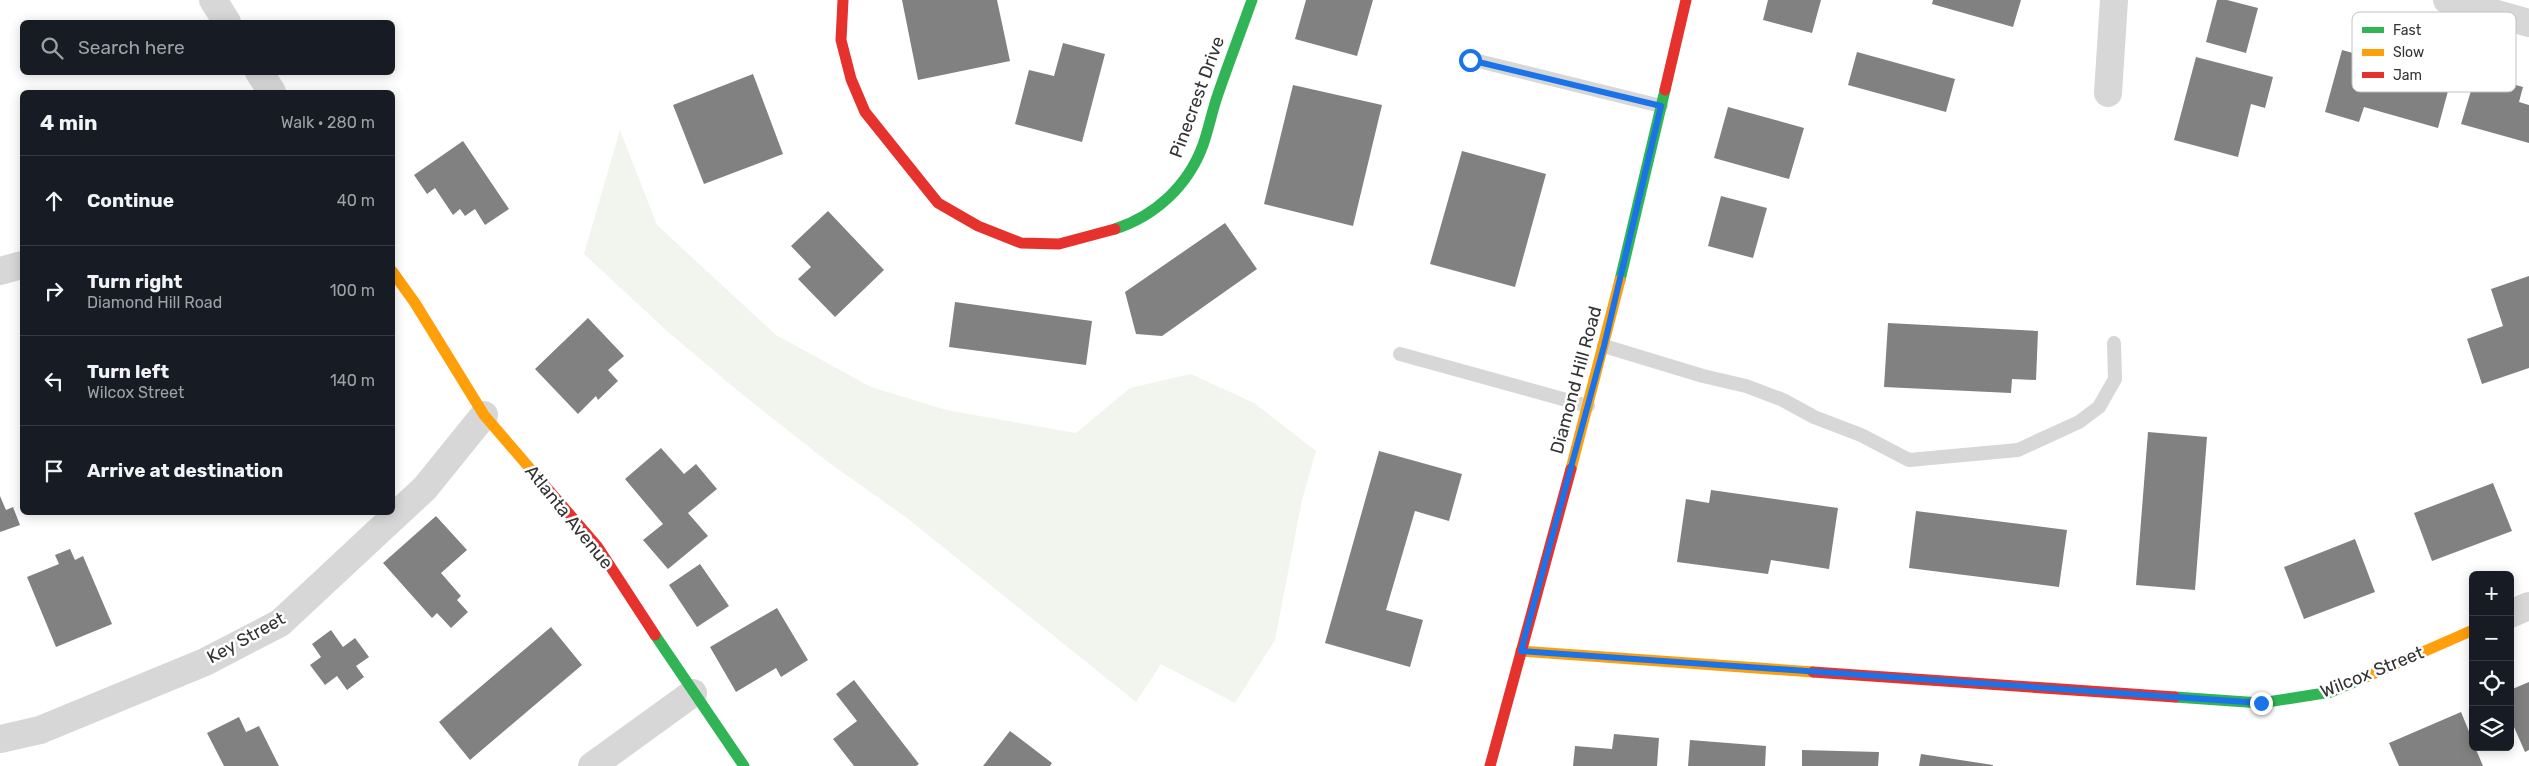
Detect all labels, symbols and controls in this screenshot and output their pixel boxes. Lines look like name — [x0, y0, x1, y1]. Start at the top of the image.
legend — [2352, 12, 2516, 92]
search box — [20, 20, 395, 75]
text: Fast — [2393, 22, 2422, 39]
street label: Pinecrest Drive — [1165, 33, 1229, 161]
icon: search — [38, 34, 66, 62]
text: Search here — [78, 36, 185, 59]
text: Slow — [2393, 44, 2424, 61]
route start — [1459, 49, 1482, 72]
text: Jam — [2393, 67, 2422, 84]
text: 4 min — [40, 110, 98, 135]
text: Walk · 280 m — [281, 113, 375, 132]
icon: ahead — [40, 187, 68, 215]
text: Continue — [87, 189, 174, 212]
text: 40 m — [337, 191, 375, 210]
text: Turn right — [87, 270, 182, 293]
icon: right — [40, 277, 68, 305]
text: 100 m — [330, 281, 375, 300]
text: Diamond Hill Road — [87, 293, 222, 312]
street label: Diamond Hill Road — [1546, 304, 1606, 456]
text: Turn left — [87, 360, 169, 383]
icon: left — [40, 367, 68, 395]
text: 140 m — [330, 371, 375, 390]
text: Wilcox Street — [87, 383, 184, 402]
icon: arrive — [40, 457, 68, 485]
text: Arrive at destination — [87, 459, 283, 482]
street label: Atlanta Avenue — [520, 460, 618, 574]
map controls — [2469, 571, 2514, 751]
button: + — [2469, 571, 2514, 616]
street label: Key Street — [203, 608, 289, 668]
button: − — [2469, 616, 2514, 661]
street label: Wilcox Street — [2317, 641, 2427, 703]
button: locate — [2469, 661, 2514, 706]
route end — [2250, 692, 2273, 715]
button: layers — [2469, 706, 2514, 751]

